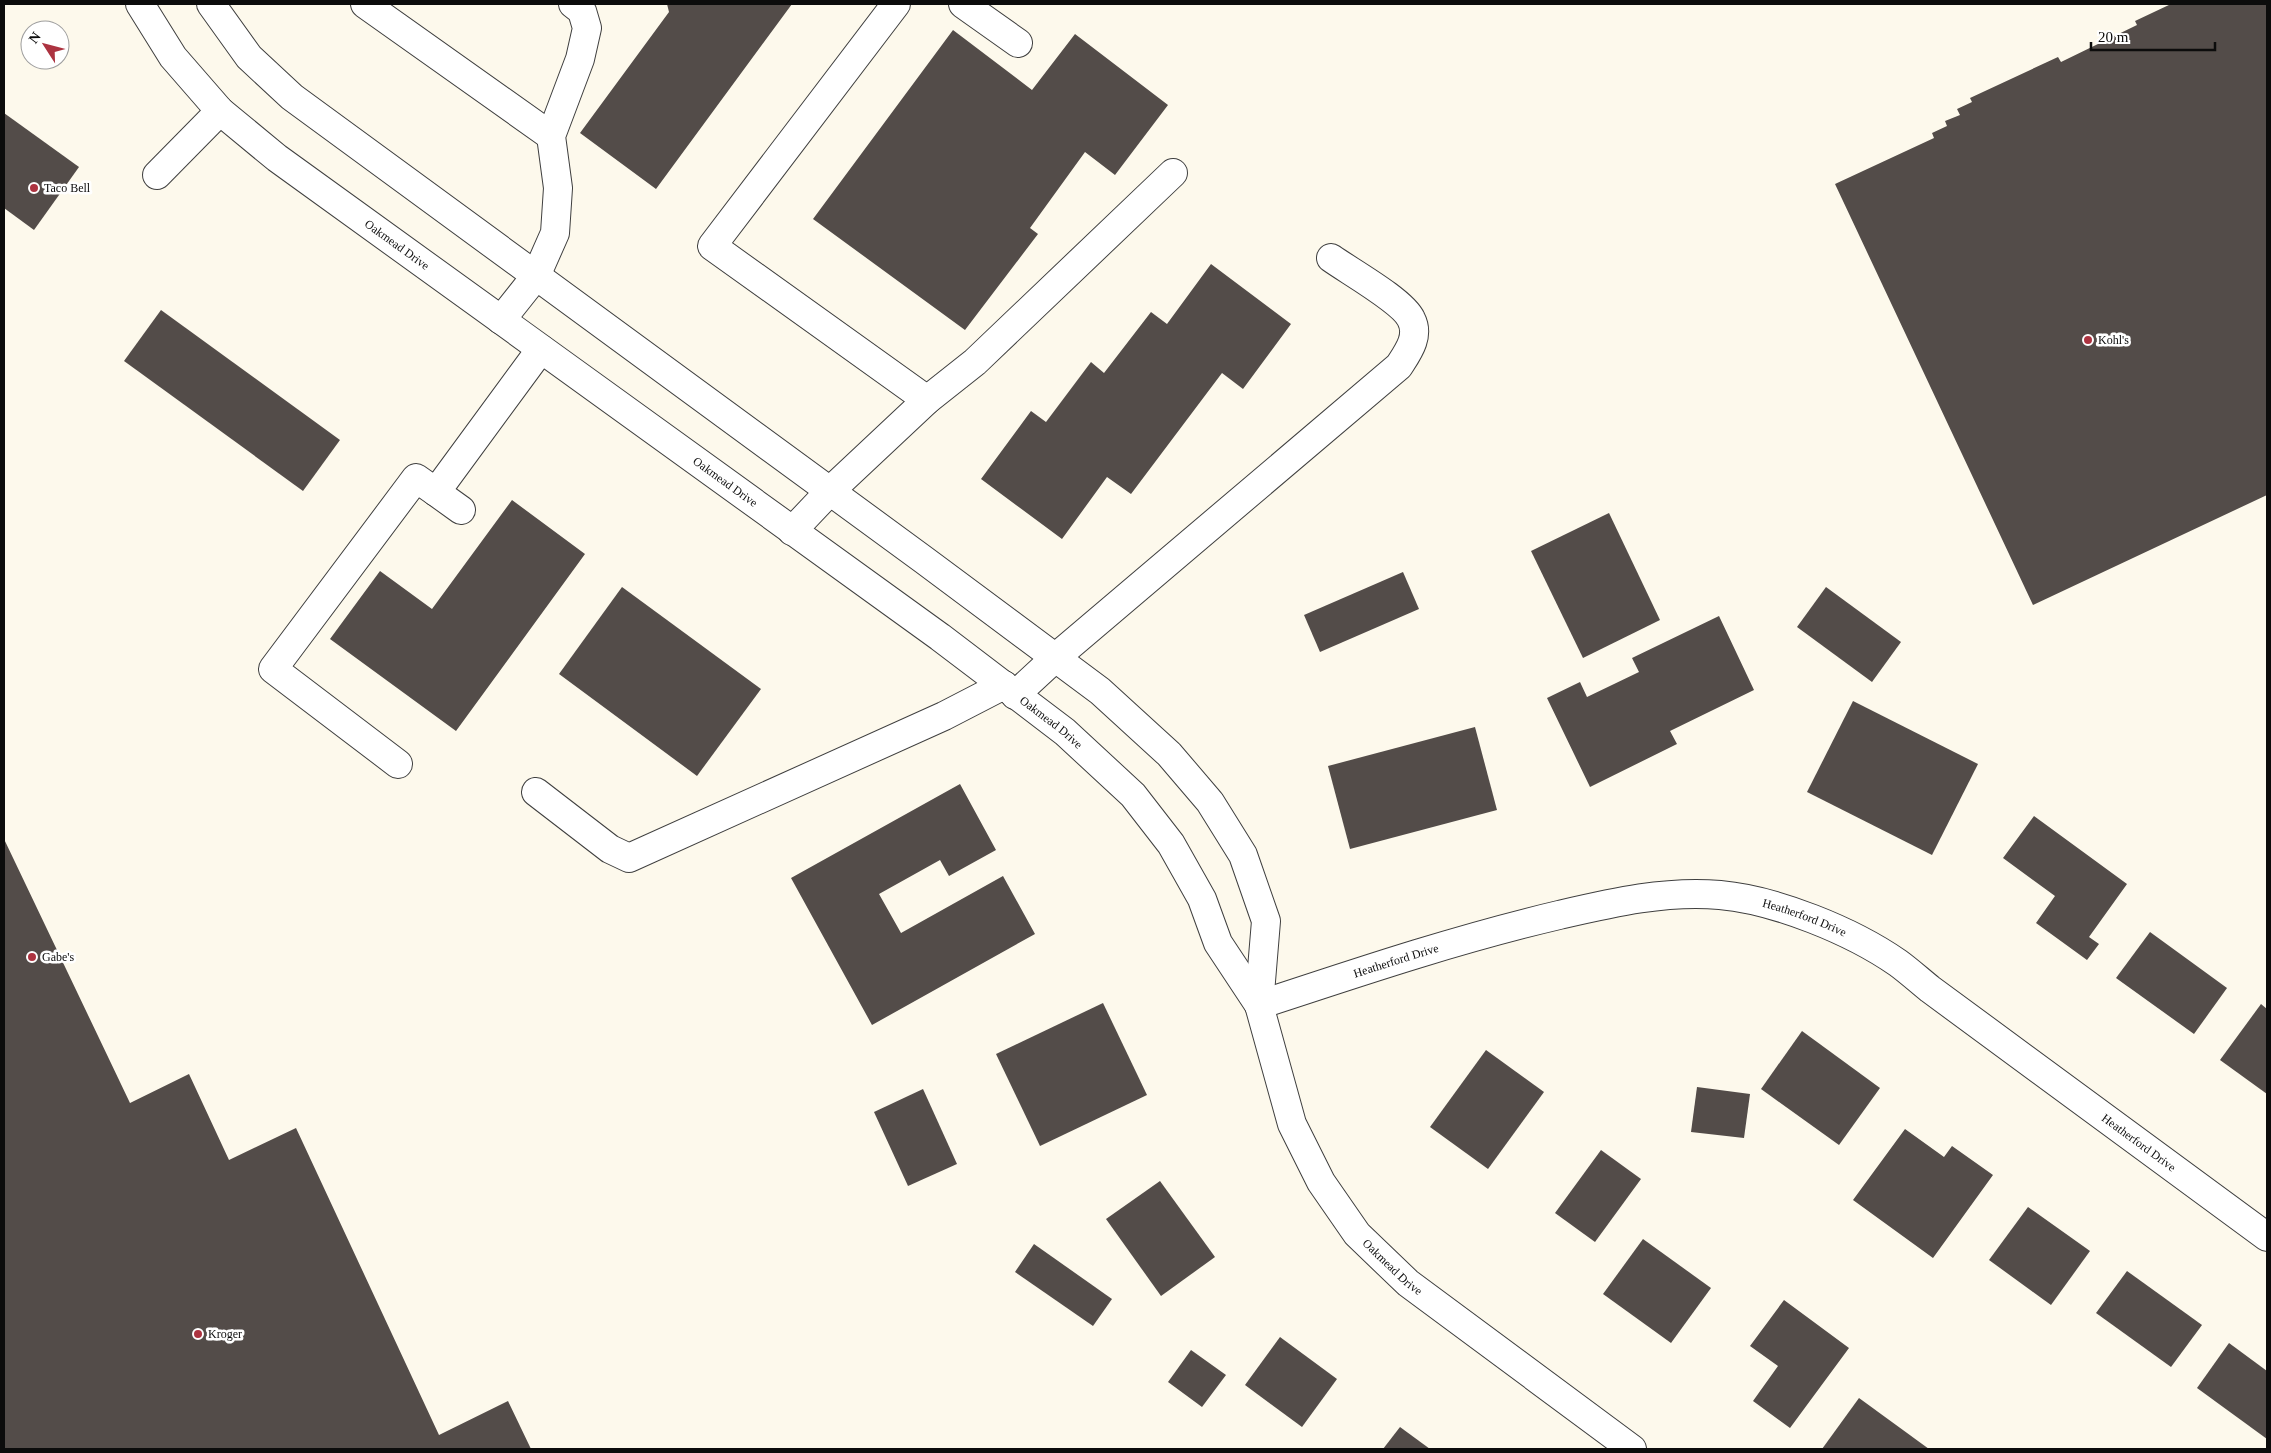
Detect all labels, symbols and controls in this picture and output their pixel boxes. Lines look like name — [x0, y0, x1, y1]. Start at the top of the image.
north arrow — [20, 20, 70, 70]
scale bar — [2091, 20, 2215, 52]
text: N — [26, 29, 44, 46]
text: 20 m — [2098, 29, 2129, 45]
place label: Taco Bell — [44, 181, 91, 195]
marker: Taco Bell — [28, 182, 40, 194]
street label: Oakmead Drive — [362, 217, 432, 273]
place label: Kohl's — [2098, 333, 2129, 347]
marker: Kohl's — [2082, 334, 2094, 346]
street label: Oakmead Drive — [690, 454, 760, 510]
street label: Oakmead Drive — [1017, 693, 1085, 752]
street label: Heatherford Drive — [1761, 896, 1849, 939]
street label: Heatherford Drive — [1352, 941, 1440, 981]
place label: Gabe's — [42, 950, 74, 964]
marker: Gabe's — [26, 951, 38, 963]
street label: Heatherford Drive — [2099, 1111, 2179, 1174]
street label: Oakmead Drive — [1360, 1236, 1425, 1298]
place label: Kroger — [208, 1327, 242, 1341]
marker: Kroger — [192, 1328, 204, 1340]

